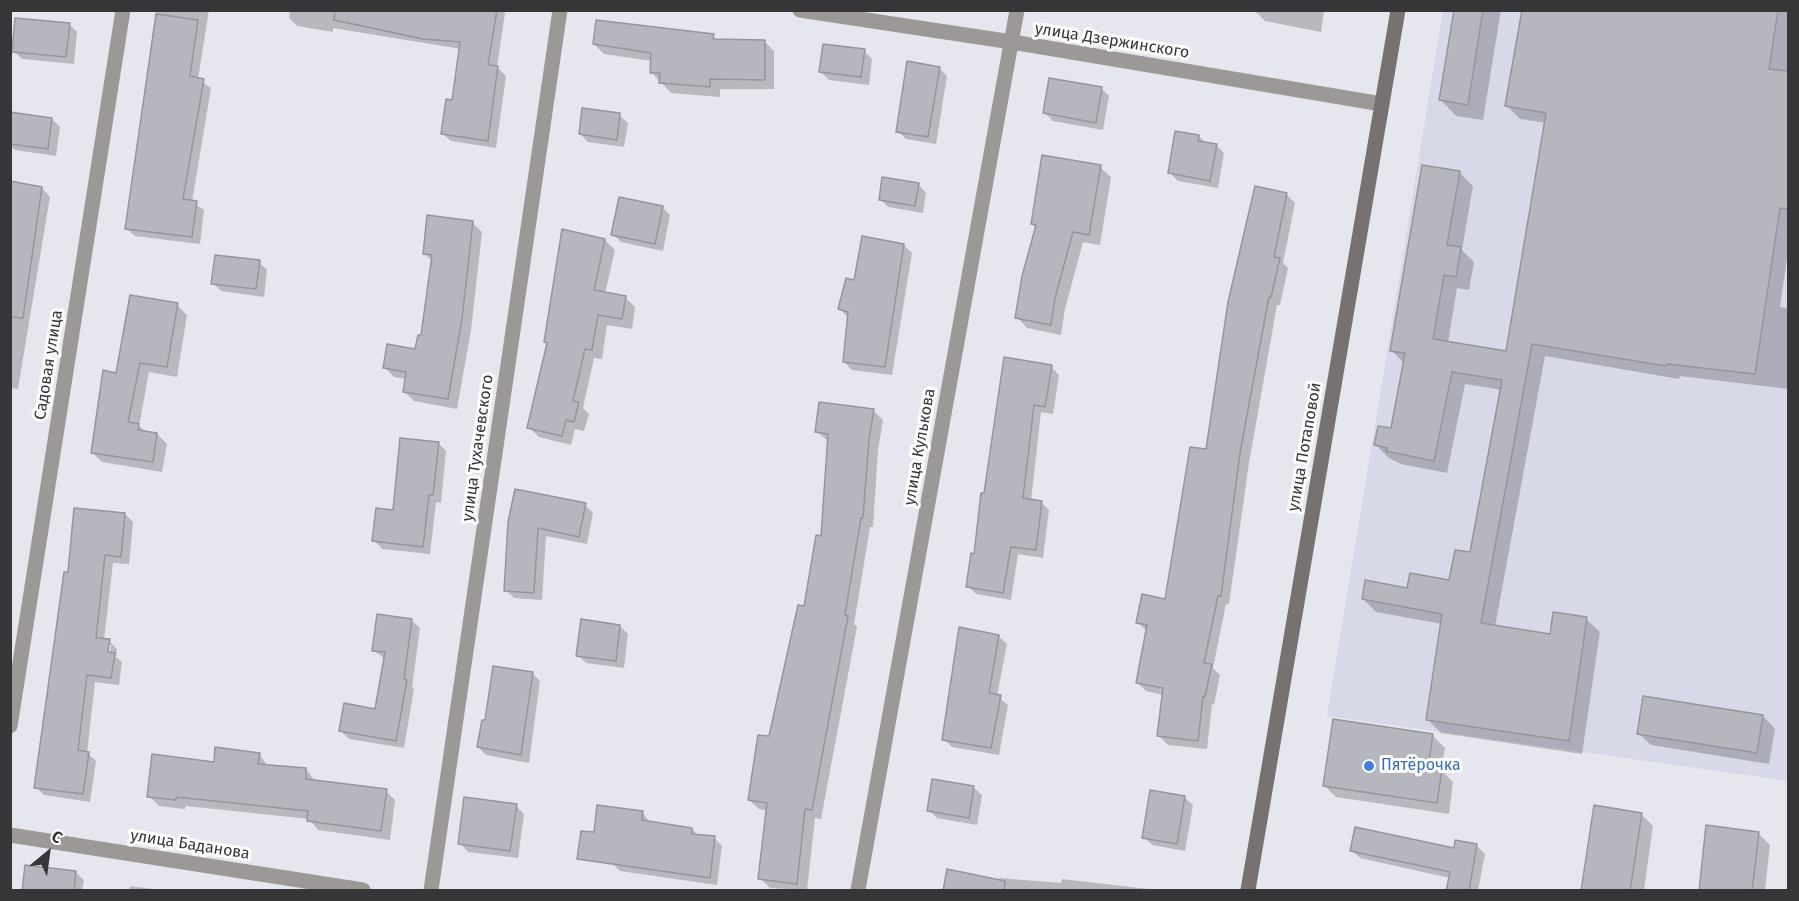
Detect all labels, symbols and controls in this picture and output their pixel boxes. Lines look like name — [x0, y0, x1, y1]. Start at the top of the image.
street label: улица Дзержинского — [1033, 19, 1191, 63]
street label: Садовая улица — [31, 309, 67, 421]
street label: улица Тухачевского — [458, 373, 498, 523]
street label: улица Потаповой — [1284, 381, 1326, 513]
street label: улица Кулькова — [900, 387, 940, 507]
place label: Пятёрочка — [1381, 756, 1461, 776]
marker: Пятёрочка — [1362, 759, 1376, 773]
north arrow — [18, 823, 78, 883]
text: С — [48, 826, 66, 847]
street label: улица Баданова — [129, 826, 251, 864]

